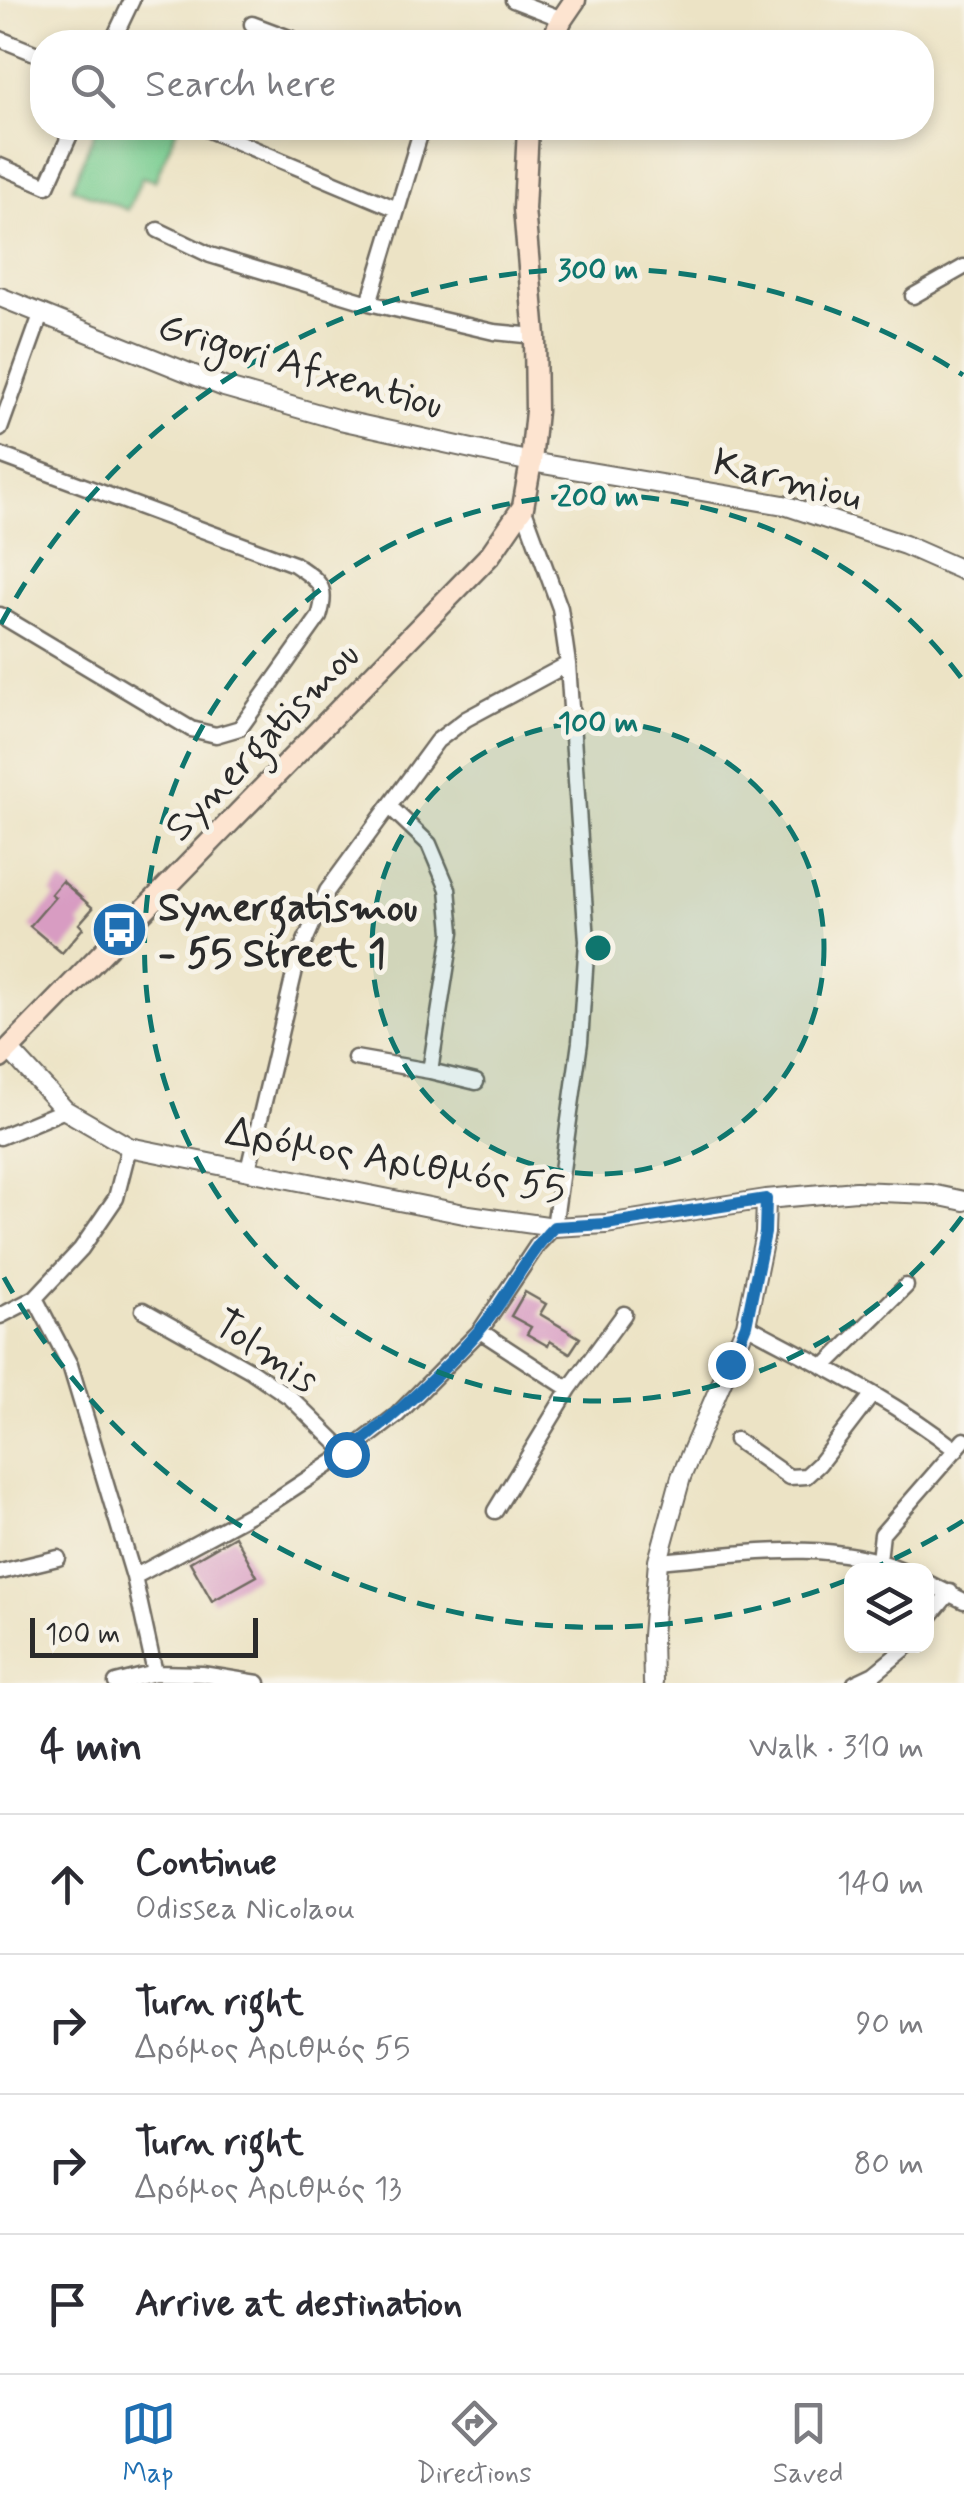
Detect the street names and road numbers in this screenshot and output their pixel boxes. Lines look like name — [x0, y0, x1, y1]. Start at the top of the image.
street label: Grigori Afxentiou — [151, 301, 449, 435]
street label: Karmiou — [707, 437, 867, 524]
street label: Synergatismou — [154, 631, 375, 856]
street label: Δρόμος Αριθμός 55 — [222, 1106, 569, 1217]
street label: Tolmis — [203, 1298, 328, 1407]

